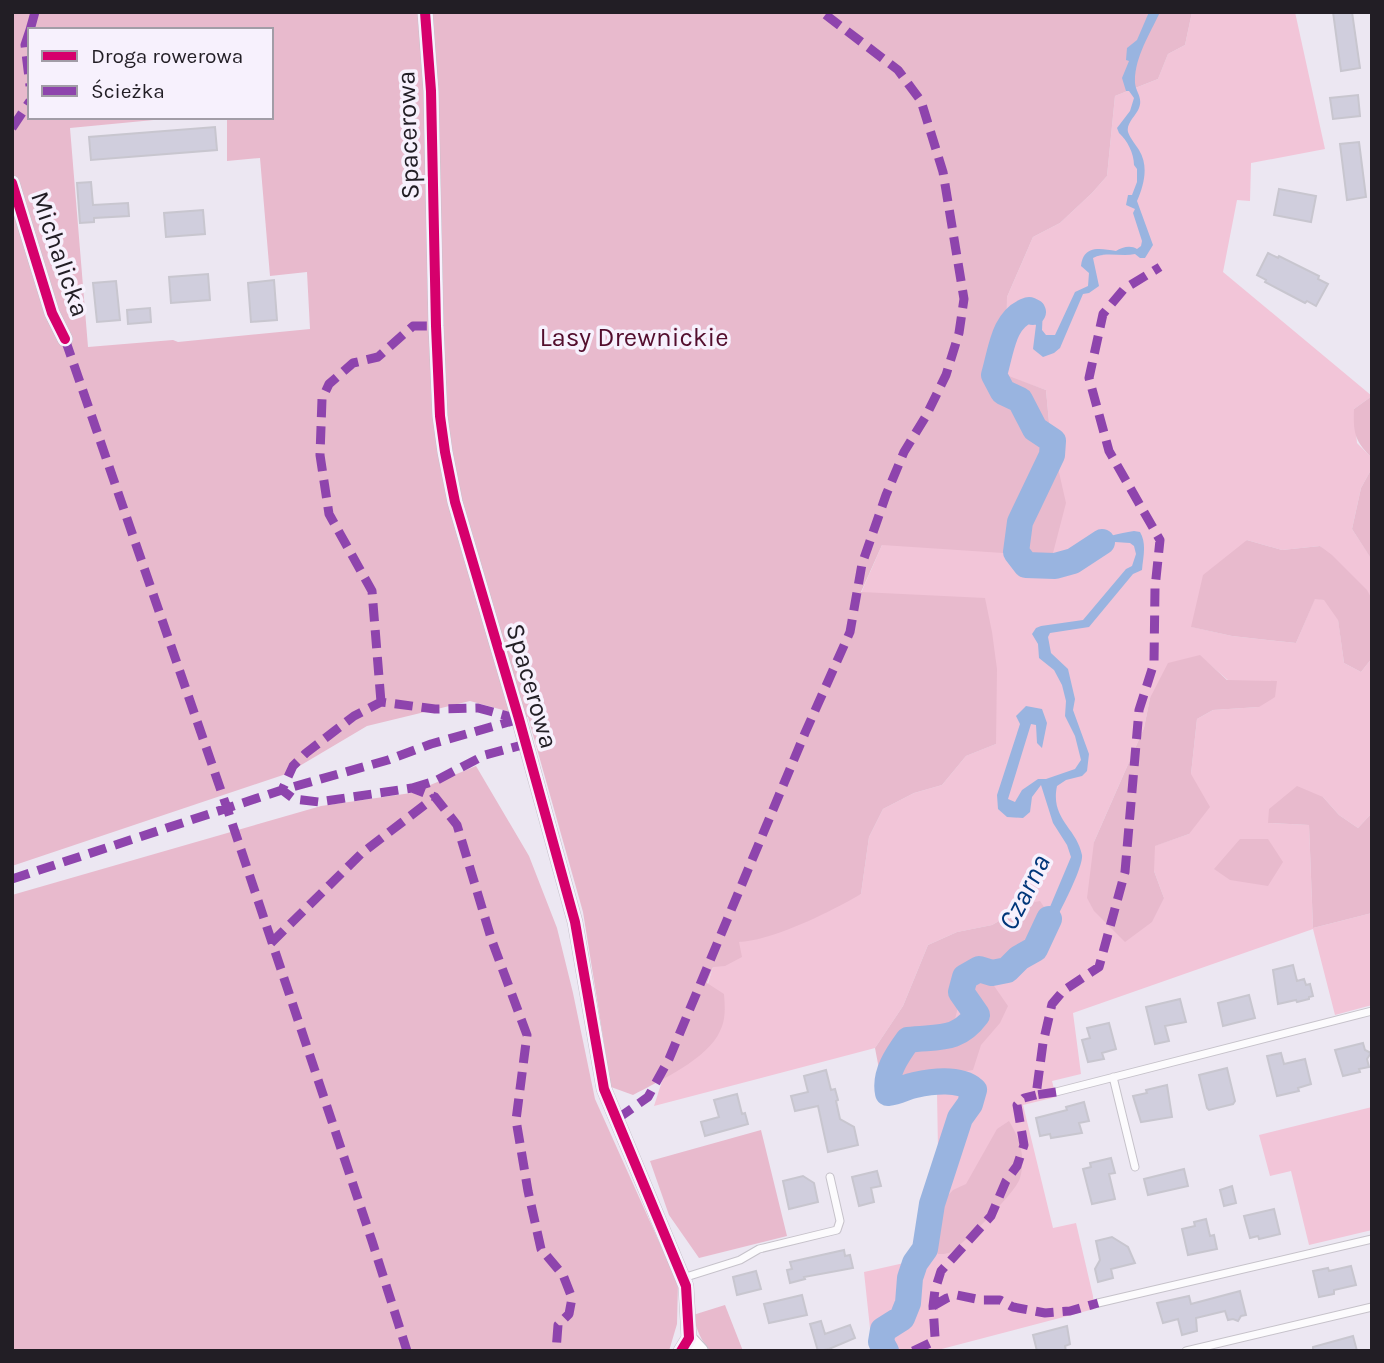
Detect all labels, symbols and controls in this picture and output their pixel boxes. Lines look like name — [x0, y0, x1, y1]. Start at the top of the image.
legend — [28, 28, 273, 119]
text: Droga rowerowa — [91, 44, 243, 68]
street label: Spacerowa — [390, 70, 426, 200]
text: Ścieżka — [91, 79, 165, 103]
street label: Michalicka — [24, 187, 96, 321]
park label: Lasy Drewnickie — [539, 322, 729, 353]
street label: Spacerowa — [499, 620, 565, 752]
water label: Czarna — [991, 849, 1057, 935]

